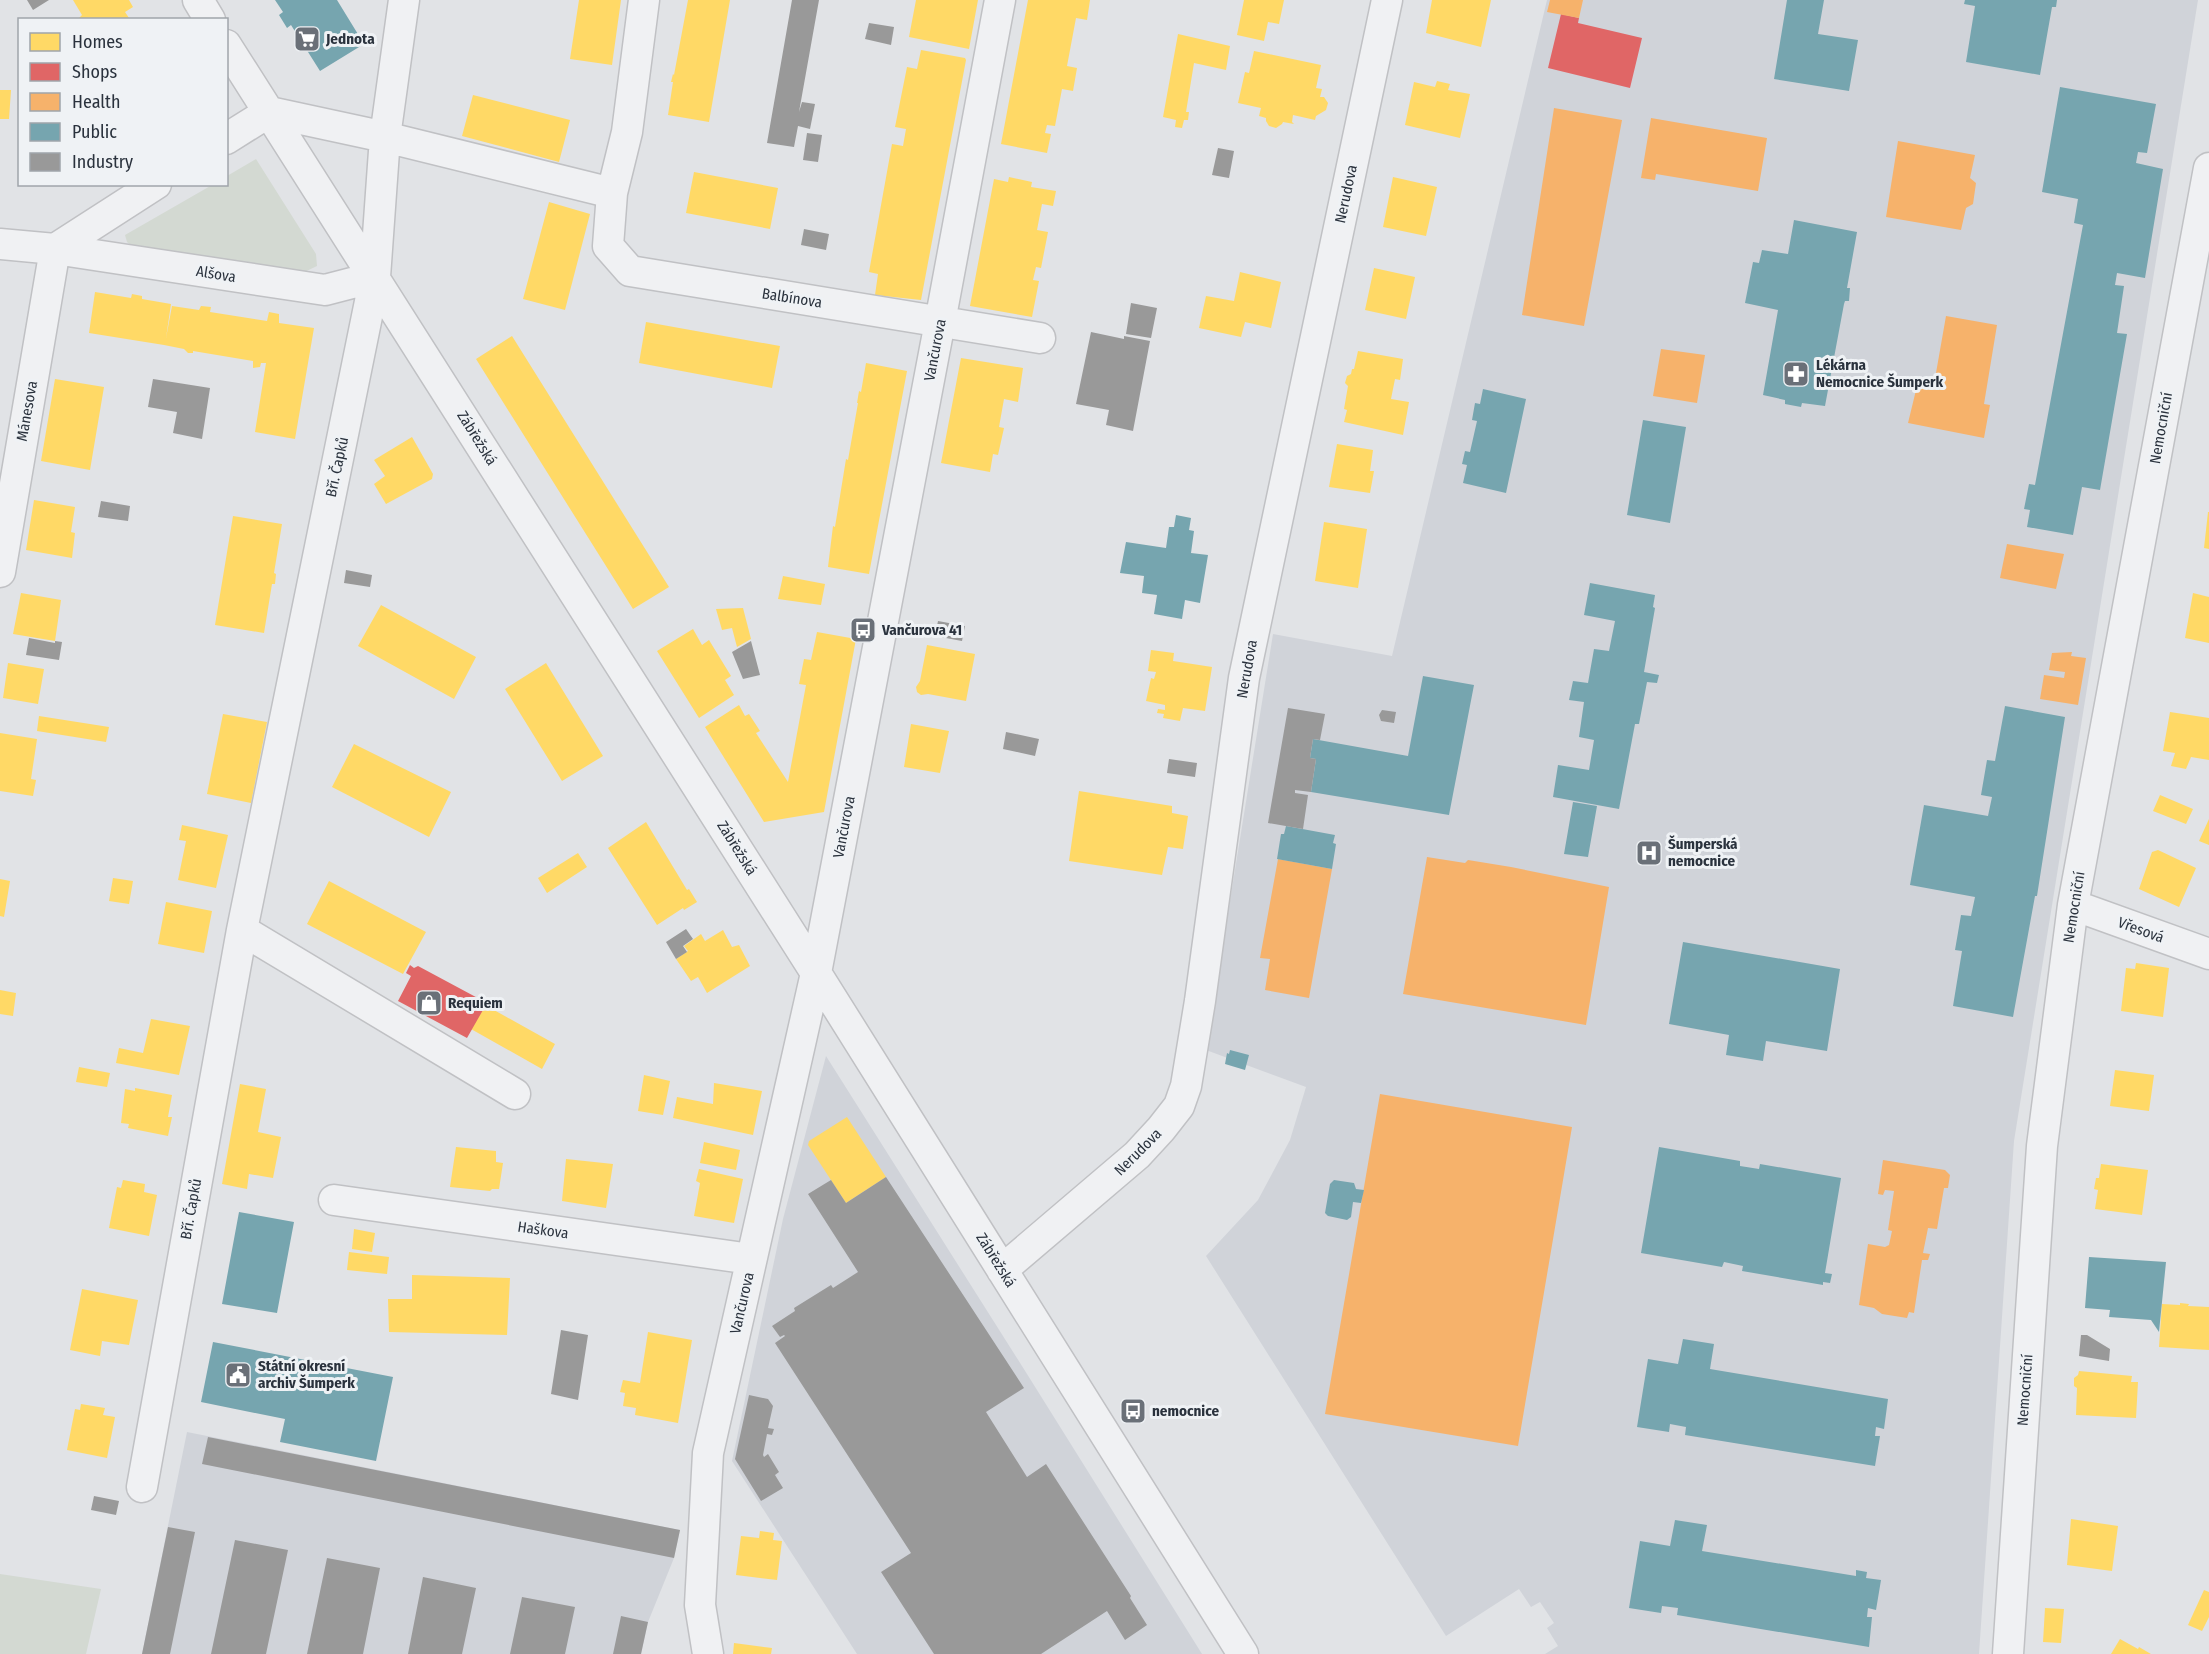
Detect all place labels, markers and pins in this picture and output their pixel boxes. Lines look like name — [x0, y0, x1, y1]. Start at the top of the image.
supermarket icon: Jednota — [292, 24, 322, 54]
place label: Jednota — [325, 30, 375, 48]
place label: Lékárna Nemocnice Šumperk — [1816, 356, 1944, 391]
pharmacy icon: Lékárna Nemocnice Šumperk — [1781, 359, 1811, 389]
bus stop icon: Vančurova 41 — [848, 615, 878, 645]
place label: Vančurova 41 — [881, 621, 962, 639]
place label: Šumperská nemocnice — [1668, 835, 1738, 870]
hospital icon: Šumperská nemocnice — [1634, 838, 1664, 868]
shop icon: Requiem — [414, 988, 444, 1018]
place label: Requiem — [448, 994, 503, 1012]
place label: Státní okresní archiv Šumperk — [258, 1357, 355, 1392]
public building icon: Státní okresní archiv Šumperk — [223, 1360, 253, 1390]
bus stop icon: nemocnice — [1118, 1396, 1148, 1426]
place label: nemocnice — [1152, 1402, 1219, 1420]

